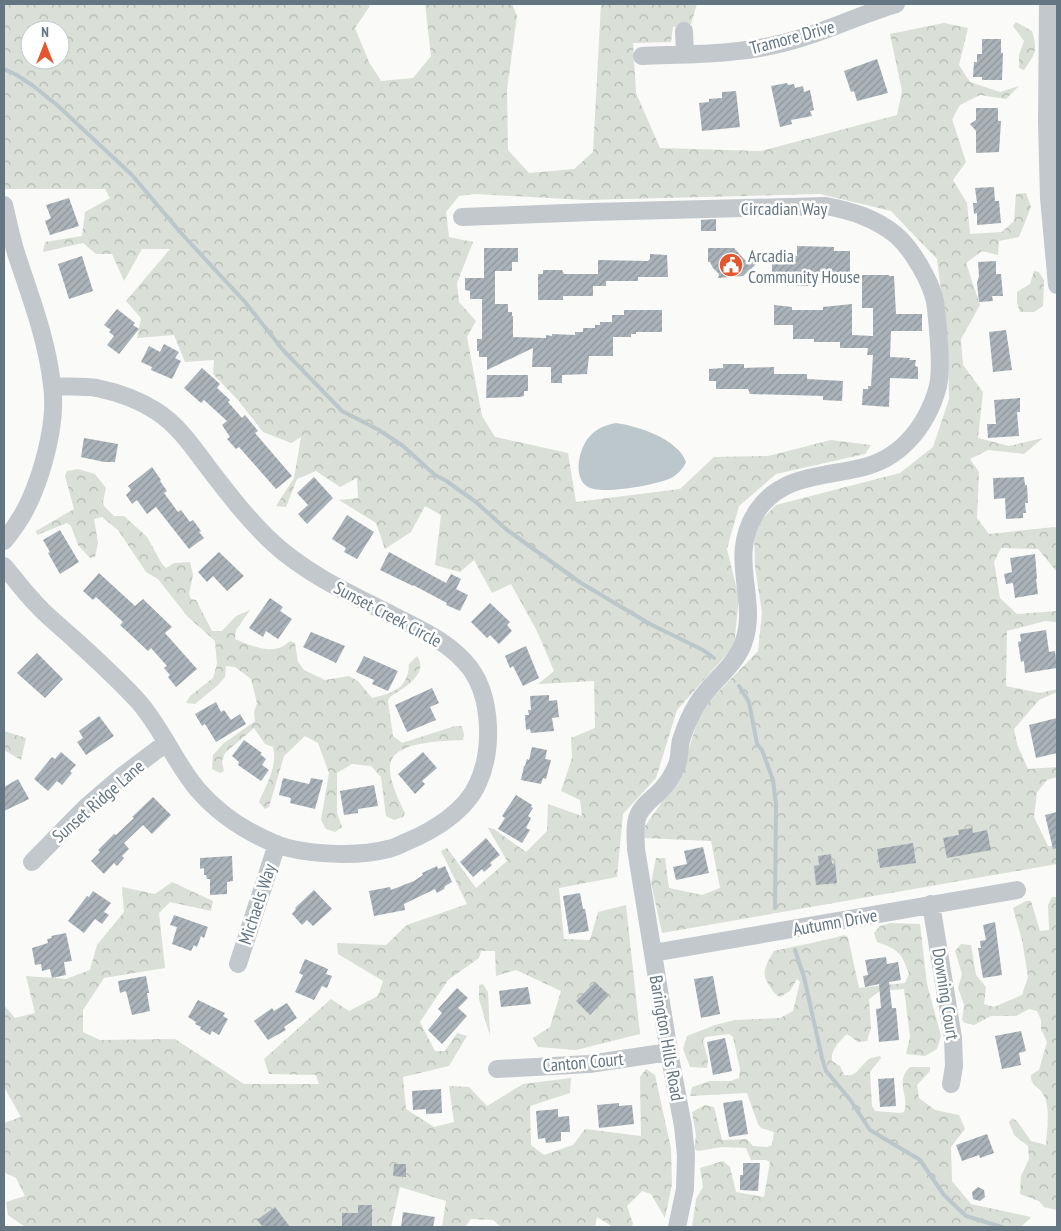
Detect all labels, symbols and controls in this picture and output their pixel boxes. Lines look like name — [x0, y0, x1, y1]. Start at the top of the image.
street label: Tramore Drive — [747, 15, 837, 59]
north arrow — [20, 20, 70, 70]
text: N — [41, 23, 49, 41]
street label: Circadian Way — [741, 197, 827, 220]
place label: Arcadia Community House — [748, 244, 860, 288]
public building icon: Arcadia Community House — [718, 252, 744, 278]
street label: Sunset Creek Circle — [330, 576, 446, 652]
street label: Sunset Ridge Lane — [47, 755, 149, 847]
street label: Michaels Way — [233, 860, 281, 947]
street label: Autumn Drive — [791, 903, 879, 941]
street label: Downing Court — [927, 946, 965, 1042]
street label: Barington Hills Road — [645, 973, 689, 1103]
street label: Canton Court — [542, 1047, 624, 1077]

